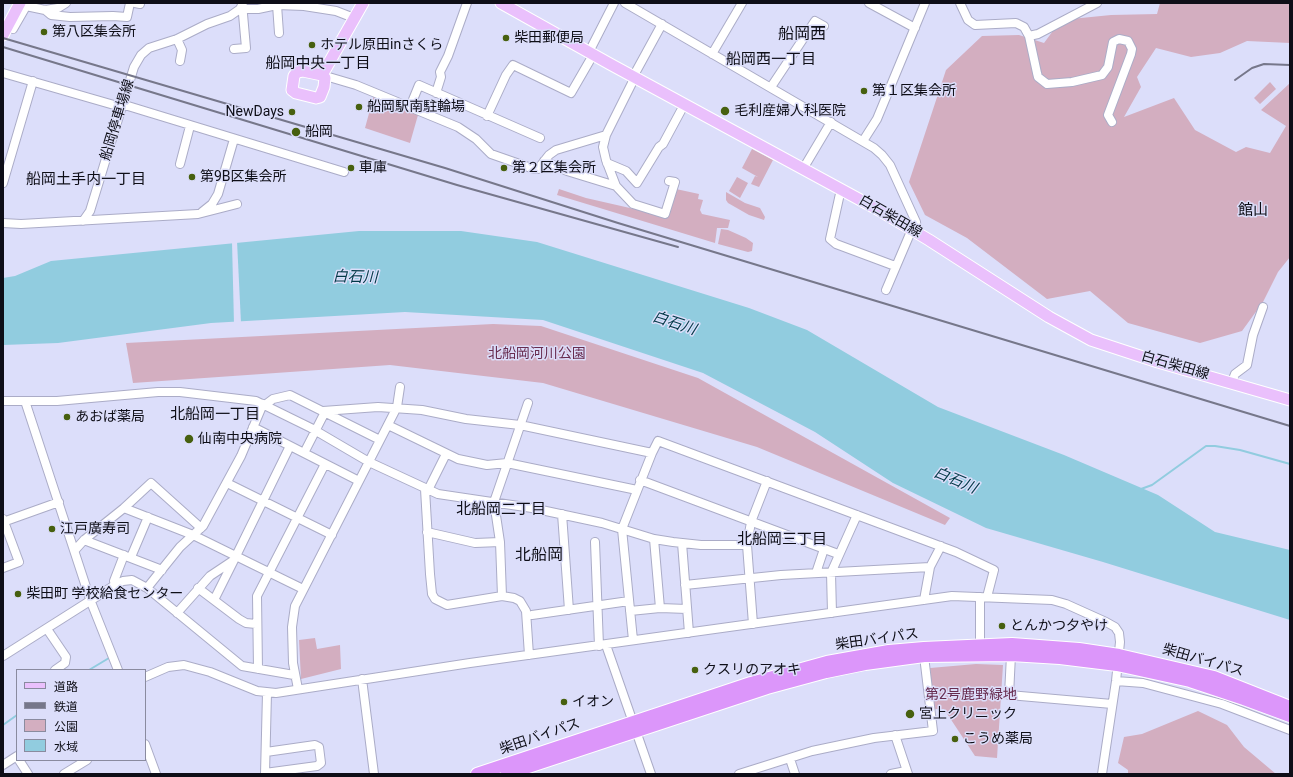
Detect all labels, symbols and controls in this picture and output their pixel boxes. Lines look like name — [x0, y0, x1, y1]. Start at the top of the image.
place label: 第八区集会所 — [52, 24, 136, 40]
district label: 船岡西 — [778, 25, 826, 45]
marker: 第八区集会所 — [39, 27, 49, 37]
place label: 柴田郵便局 — [514, 30, 584, 46]
marker: 柴田郵便局 — [501, 33, 511, 43]
place label: ホテル原田inさくら — [320, 37, 443, 53]
marker: ホテル原田inさくら — [307, 40, 317, 50]
district label: 船岡西一丁目 — [726, 51, 816, 69]
district label: 船岡中央一丁目 — [266, 55, 370, 73]
street label: 船岡停車場線 — [98, 77, 138, 163]
place label: 第１区集会所 — [872, 83, 956, 99]
marker: 第１区集会所 — [859, 86, 869, 96]
place label: 船岡駅南駐輪場 — [367, 99, 465, 115]
marker: 船岡駅南駐輪場 — [354, 102, 364, 112]
place label: 毛利産婦人科医院 — [734, 103, 846, 119]
place label: NewDays — [226, 104, 284, 120]
marker: 毛利産婦人科医院 — [719, 105, 731, 117]
marker: NewDays — [287, 107, 297, 117]
place label: 船岡 — [305, 124, 333, 140]
marker: 船岡 — [290, 126, 302, 138]
place label: 車庫 — [359, 160, 387, 176]
place label: 第２区集会所 — [512, 160, 596, 176]
marker: 車庫 — [346, 163, 356, 173]
marker: 第２区集会所 — [499, 163, 509, 173]
place label: 第9B区集会所 — [200, 169, 287, 185]
district label: 船岡土手内一丁目 — [26, 171, 146, 189]
marker: 第9B区集会所 — [187, 172, 197, 182]
street label: 白石柴田線 — [855, 192, 925, 242]
district label: 館山 — [1238, 202, 1268, 220]
water label: 白石川 — [332, 269, 378, 287]
water label: 白石川 — [650, 308, 698, 340]
park label: 北船岡河川公園 — [488, 346, 586, 362]
street label: 白石柴田線 — [1139, 348, 1211, 384]
district label: 北船岡一丁目 — [170, 406, 260, 424]
place label: あおば薬局 — [75, 409, 145, 425]
marker: あおば薬局 — [62, 412, 72, 422]
place label: 仙南中央病院 — [198, 431, 282, 447]
marker: 仙南中央病院 — [183, 433, 195, 445]
water label: 白石川 — [931, 464, 979, 498]
district label: 北船岡二丁目 — [456, 501, 546, 519]
place label: 江戸廣寿司 — [60, 521, 130, 537]
marker: 江戸廣寿司 — [47, 524, 57, 534]
district label: 北船岡三丁目 — [737, 531, 827, 549]
district label: 北船岡 — [515, 546, 563, 566]
place label: 柴田町 学校給食センター — [26, 586, 183, 602]
marker: 柴田町 学校給食センター — [13, 589, 23, 599]
place label: とんかつ夕やけ — [1010, 618, 1108, 634]
marker: とんかつ夕やけ — [997, 621, 1007, 631]
street label: 柴田バイパス — [834, 626, 920, 654]
street label: 柴田バイパス — [1160, 641, 1246, 681]
place label: クスリのアオキ — [703, 662, 801, 678]
marker: クスリのアオキ — [690, 665, 700, 675]
legend — [16, 669, 146, 761]
text: 道路 — [54, 680, 78, 694]
park label: 第2号鹿野緑地 — [925, 687, 1017, 703]
place label: イオン — [572, 694, 614, 710]
marker: イオン — [559, 697, 569, 707]
text: 鉄道 — [54, 700, 78, 714]
place label: 宮上クリニック — [919, 706, 1017, 722]
marker: 宮上クリニック — [904, 708, 916, 720]
street label: 柴田バイパス — [498, 715, 582, 759]
text: 公園 — [54, 720, 78, 734]
place label: こうめ薬局 — [963, 731, 1033, 747]
marker: こうめ薬局 — [950, 734, 960, 744]
text: 水域 — [54, 740, 78, 754]

